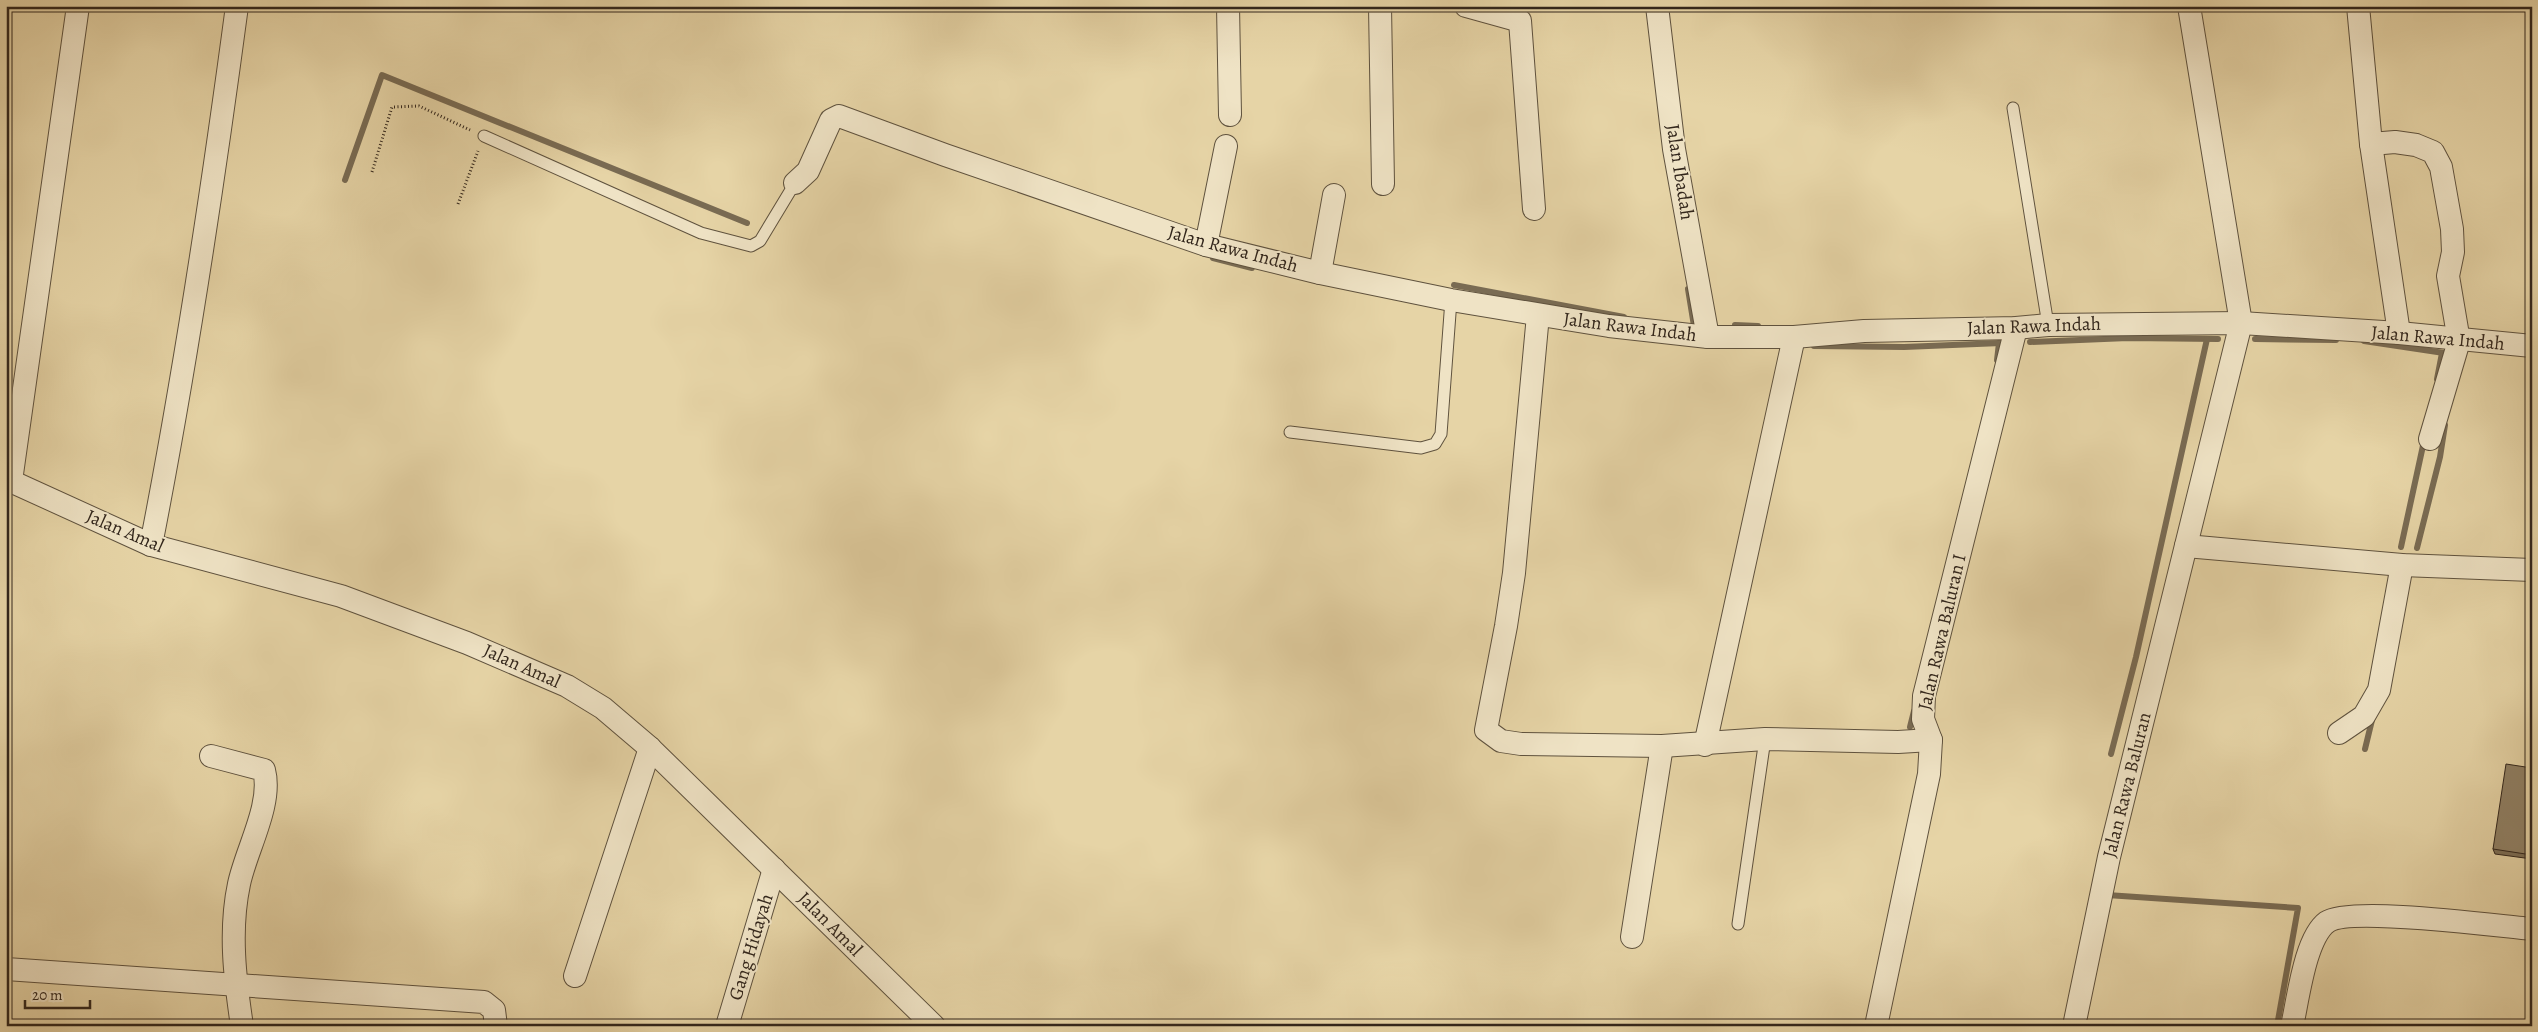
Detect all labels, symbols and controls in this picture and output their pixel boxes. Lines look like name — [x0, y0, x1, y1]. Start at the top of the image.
street label: Jalan Ibadah — [1660, 122, 1700, 222]
street label: Jalan Rawa Indah — [1165, 219, 1301, 279]
street label: Jalan Rawa Indah — [1562, 306, 1698, 348]
street label: Jalan Rawa Indah — [1967, 311, 2101, 341]
street label: Jalan Rawa Indah — [2370, 319, 2506, 357]
street label: Jalan Amal — [82, 503, 168, 559]
street label: Jalan Rawa Baluran I — [1911, 551, 1973, 713]
street label: Jalan Amal — [479, 637, 565, 695]
street label: Jalan Rawa Baluran — [2096, 710, 2158, 860]
street label: Jalan Amal — [792, 886, 868, 962]
street label: Gang Hidayah — [722, 890, 780, 1004]
scale bar — [25, 977, 90, 1009]
text: 20 m — [32, 985, 63, 1005]

